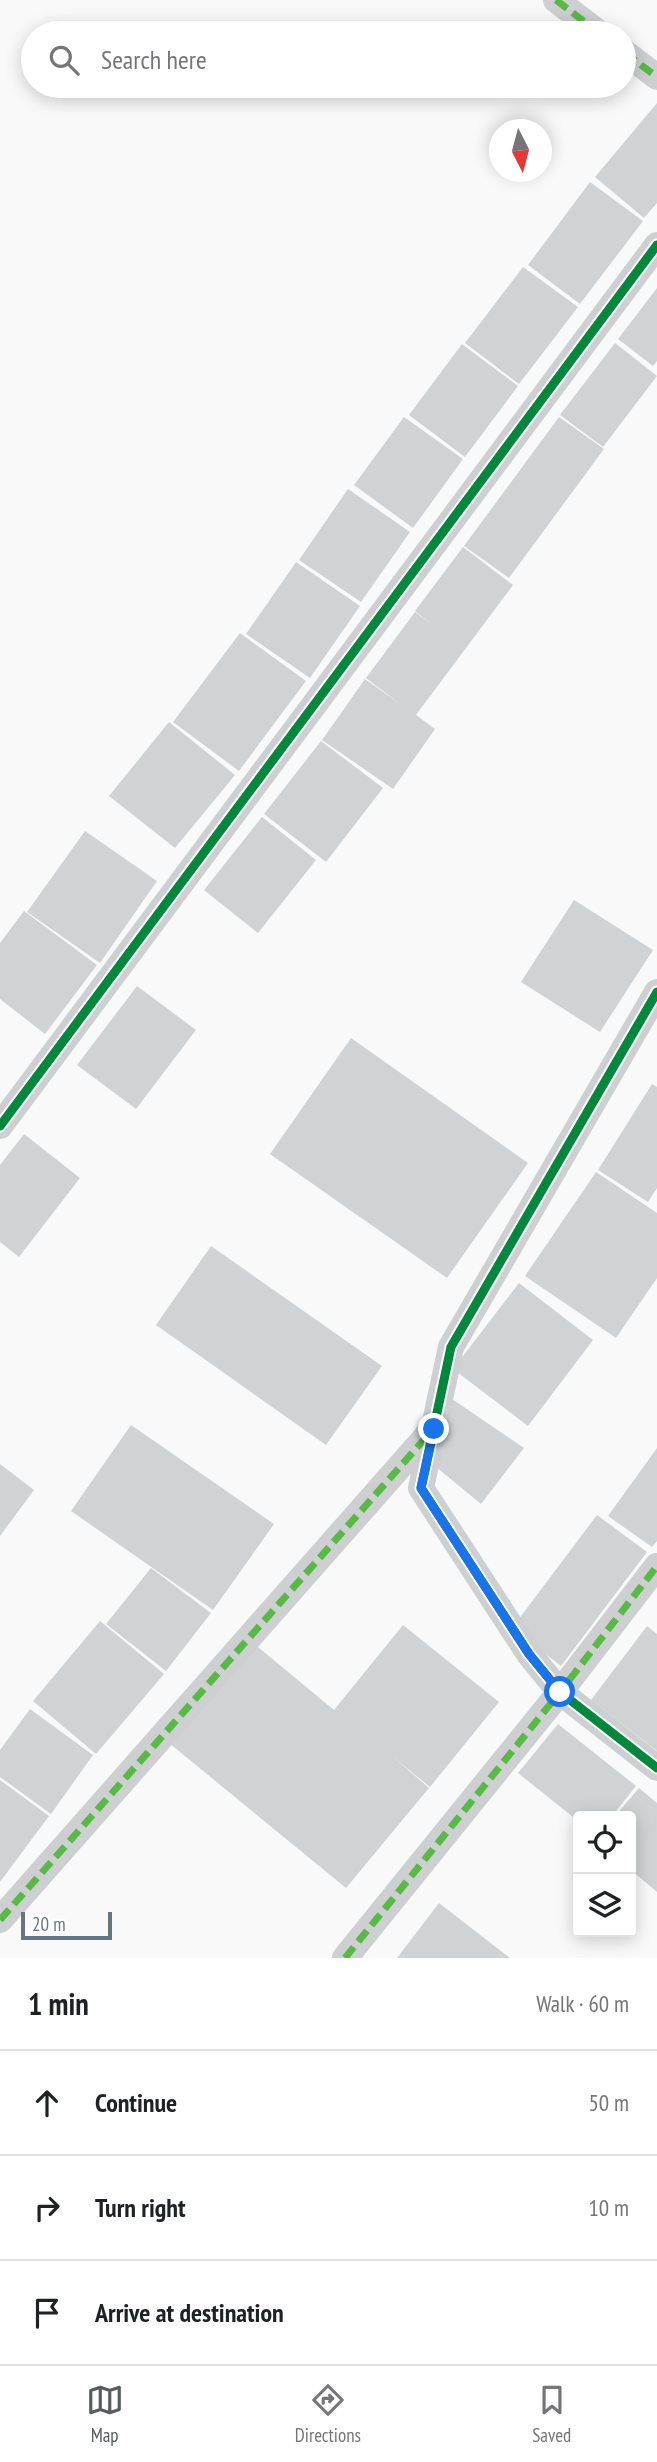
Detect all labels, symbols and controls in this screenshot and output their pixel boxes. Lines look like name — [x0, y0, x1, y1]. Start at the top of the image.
search box — [21, 21, 636, 98]
icon: search — [45, 41, 83, 79]
text: Search here — [101, 43, 207, 76]
north arrow — [489, 119, 552, 182]
route end — [418, 1413, 449, 1444]
route start — [544, 1676, 575, 1707]
map controls — [573, 1811, 636, 1937]
button: locate — [573, 1811, 636, 1874]
button: layers — [573, 1874, 636, 1937]
scale bar — [21, 1909, 112, 1941]
text: 20 m — [32, 1912, 66, 1936]
text: 1 min — [28, 1984, 89, 2023]
text: Walk · 60 m — [536, 1989, 629, 2018]
icon: ahead — [28, 2084, 66, 2122]
text: Continue — [95, 2086, 177, 2119]
text: 50 m — [588, 2088, 629, 2117]
icon: right — [28, 2189, 66, 2227]
text: Turn right — [95, 2191, 186, 2224]
text: 10 m — [588, 2193, 629, 2222]
icon: arrive — [28, 2294, 66, 2332]
text: Arrive at destination — [95, 2296, 284, 2329]
tab: Map — [86, 2381, 124, 2447]
tab: Directions — [295, 2381, 361, 2447]
tab: Saved — [532, 2381, 571, 2447]

